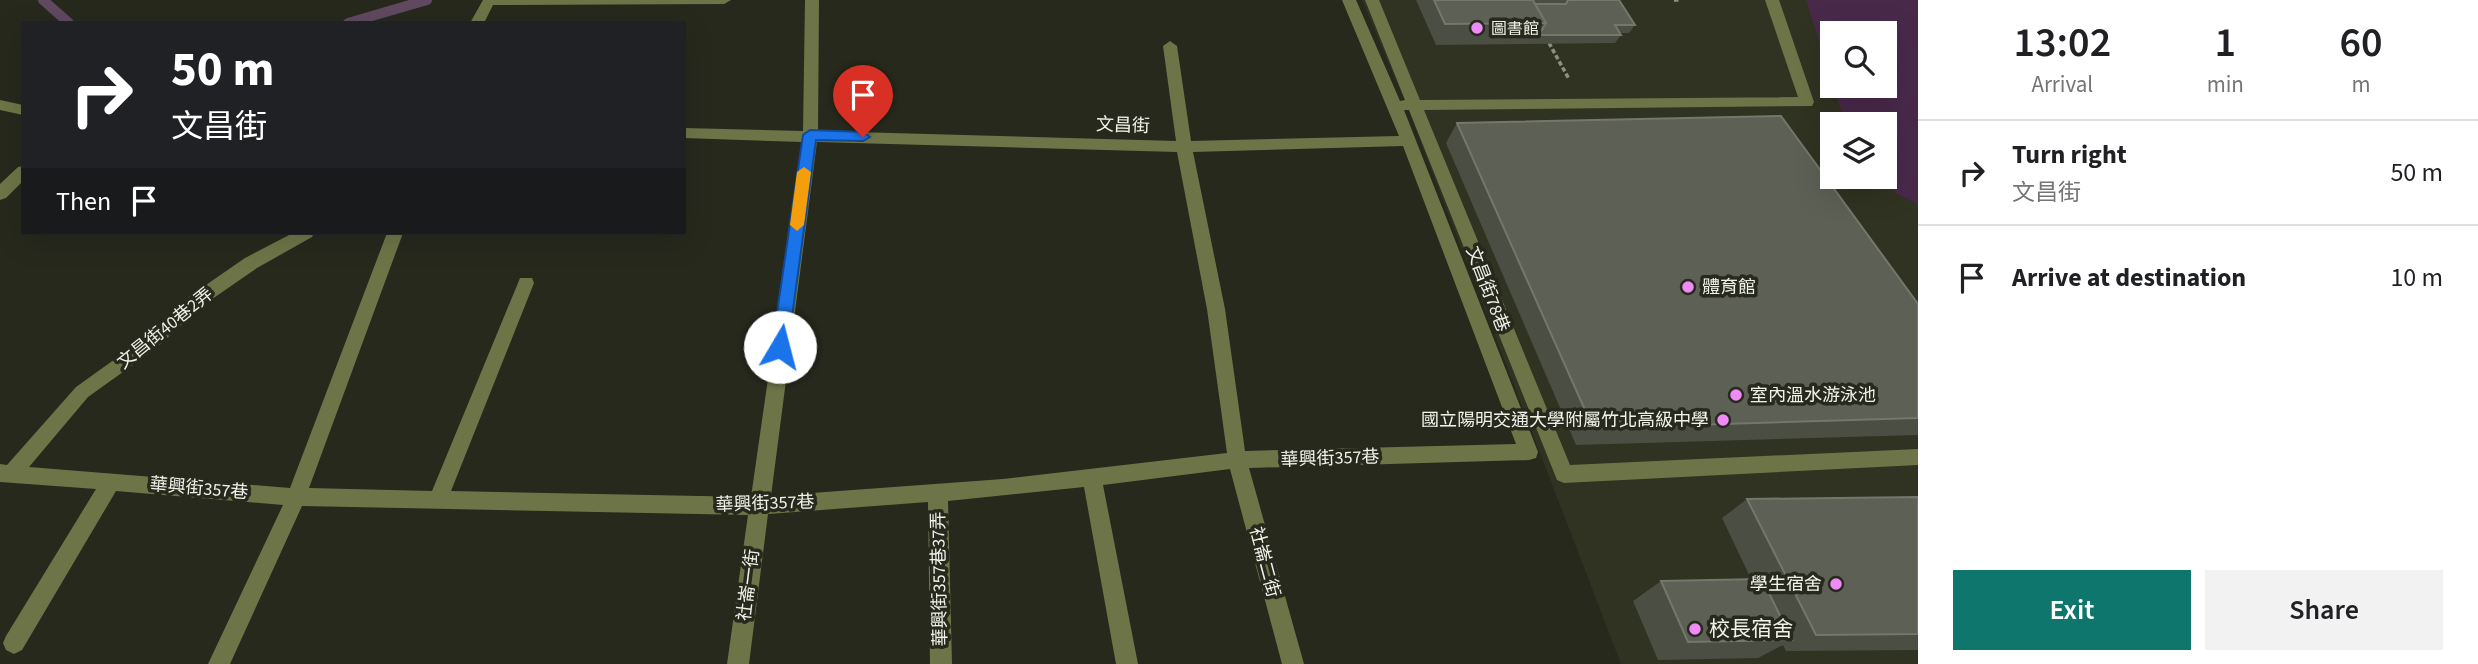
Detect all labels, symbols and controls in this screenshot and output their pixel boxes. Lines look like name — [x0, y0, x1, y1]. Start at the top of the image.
text: 13:02 — [2013, 13, 2111, 73]
text: 1 — [2215, 13, 2236, 73]
text: 60 — [2339, 13, 2383, 73]
place label: 圖書館 — [1491, 18, 1539, 40]
marker: 圖書館 — [1469, 20, 1485, 36]
map controls — [1820, 21, 1897, 189]
button: search — [1820, 21, 1897, 98]
text: 50 m — [171, 35, 275, 105]
icon: right — [56, 49, 147, 140]
pin — [833, 65, 893, 137]
text: Arrival — [2031, 68, 2093, 101]
text: min — [2207, 68, 2244, 101]
text: m — [2351, 68, 2370, 101]
icon: arrive — [844, 76, 882, 114]
text: 文昌街 — [171, 104, 267, 150]
street label: 文昌街 — [1096, 112, 1150, 139]
button: layers — [1820, 112, 1897, 189]
text: Turn right — [2012, 136, 2127, 173]
icon: right — [1953, 154, 1991, 192]
text: 50 m — [2390, 154, 2443, 191]
text: 文昌街 — [2012, 176, 2081, 209]
icon: arrive — [125, 182, 163, 220]
text: Then — [56, 183, 111, 220]
street label: 文昌街78巷 — [1460, 243, 1515, 336]
icon: arrive — [1953, 259, 1991, 297]
text: Arrive at destination — [2012, 259, 2246, 296]
text: 10 m — [2390, 259, 2443, 296]
place label: 體育館 — [1702, 275, 1756, 300]
marker: 體育館 — [1680, 279, 1696, 295]
street label: 文昌街40巷2弄 — [112, 282, 219, 375]
position arrow — [743, 310, 817, 384]
place label: 室內溫水游泳池 — [1750, 383, 1876, 408]
marker: 室內溫水游泳池 — [1728, 387, 1744, 403]
place label: 國立陽明交通大學附屬竹北高級中學 — [1421, 408, 1709, 433]
marker: 國立陽明交通大學附屬竹北高級中學 — [1715, 412, 1731, 428]
street label: 華興街357巷 — [1280, 444, 1380, 473]
street label: 華興街357巷 — [149, 472, 249, 505]
street label: 華興街357巷 — [715, 489, 815, 518]
street label: 華興街357巷37弄 — [926, 511, 953, 647]
street label: 社崙二街 — [1243, 524, 1286, 600]
street label: 社崙一街 — [732, 548, 765, 622]
button: Exit — [1953, 570, 2191, 650]
button: Share — [2205, 570, 2443, 650]
place label: 學生宿舍 — [1750, 572, 1822, 597]
marker: 學生宿舍 — [1828, 576, 1844, 592]
place label: 校長宿舍 — [1709, 614, 1793, 644]
marker: 校長宿舍 — [1687, 621, 1703, 637]

